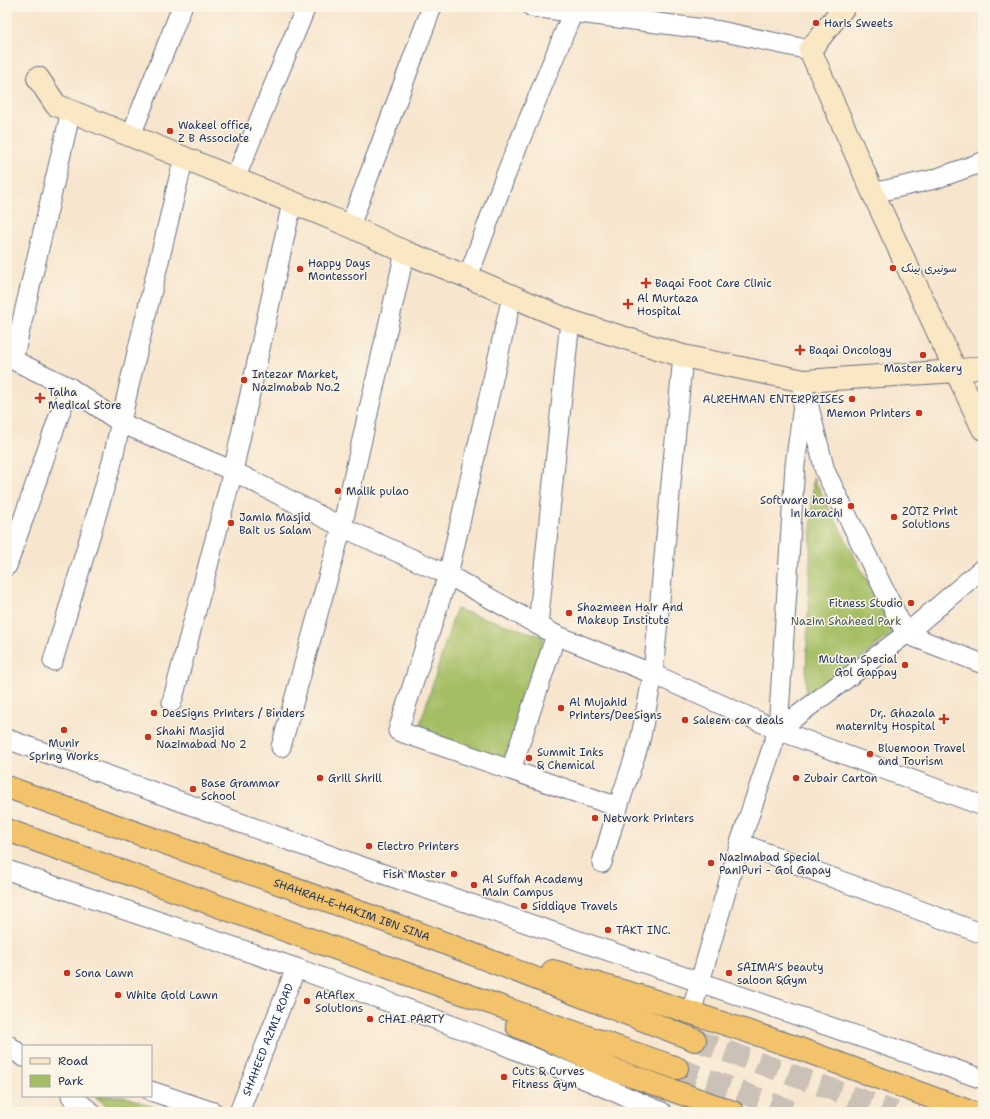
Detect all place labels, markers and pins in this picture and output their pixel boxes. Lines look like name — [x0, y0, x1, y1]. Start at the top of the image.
place label: Haris Sweets — [824, 16, 893, 31]
marker: Haris Sweets — [811, 18, 821, 28]
place label: Wakeel office, Z B Associate — [178, 118, 252, 146]
marker: Wakeel office, Z B Associate — [165, 126, 175, 136]
place label: Happy Days Montessori — [308, 256, 371, 284]
place label: سونیری بینک — [901, 261, 957, 276]
marker: سونیری بینک — [888, 263, 898, 273]
marker: Happy Days Montessori — [295, 264, 305, 274]
place label: Baqai Foot Care Clinic — [655, 276, 772, 291]
marker: Baqai Foot Care Clinic — [640, 277, 652, 289]
place label: Al Murtaza Hospital — [637, 291, 698, 319]
marker: Al Murtaza Hospital — [622, 298, 634, 310]
place label: Baqai Oncology — [809, 343, 892, 358]
marker: Baqai Oncology — [794, 344, 806, 356]
marker: Master Bakery — [918, 350, 928, 360]
place label: Master Bakery — [884, 361, 962, 376]
place label: Intezar Market, Nazimabab No.2 — [252, 367, 341, 395]
marker: Intezar Market, Nazimabab No.2 — [239, 375, 249, 385]
place label: Talha Medical Store — [48, 385, 122, 413]
place label: ALREHMAN ENTERPRISES — [702, 392, 844, 407]
marker: Talha Medical Store — [35, 393, 45, 403]
marker: ALREHMAN ENTERPRISES — [847, 394, 857, 404]
place label: Memon Printers — [827, 406, 911, 421]
marker: Memon Printers — [914, 408, 924, 418]
place label: Malik pulao — [346, 484, 409, 499]
marker: Malik pulao — [333, 486, 343, 496]
place label: Software house in karachi — [760, 493, 843, 521]
marker: Software house in karachi — [846, 501, 856, 511]
place label: ZOTZ Print Solutions — [902, 504, 958, 532]
place label: Jamia Masjid Bait us Salam — [239, 510, 312, 538]
marker: ZOTZ Print Solutions — [889, 512, 899, 522]
marker: Jamia Masjid Bait us Salam — [226, 518, 236, 528]
place label: Fitness Studio — [829, 596, 903, 611]
marker: Fitness Studio — [906, 598, 916, 608]
place label: Shazmeen Hair And Makeup Institute — [577, 600, 683, 628]
marker: Shazmeen Hair And Makeup Institute — [564, 608, 574, 618]
place label: Multan Special Gol Gappay — [819, 652, 898, 680]
marker: Multan Special Gol Gappay — [900, 660, 910, 670]
place label: Al Mujahid Printers/DeeSigns — [569, 695, 662, 723]
marker: Al Mujahid Printers/DeeSigns — [556, 703, 566, 713]
place label: DeeSigns Printers / Binders — [162, 706, 305, 721]
place label: Dr,. Ghazala maternity Hospital — [836, 706, 936, 734]
marker: DeeSigns Printers / Binders — [149, 708, 159, 718]
place label: Saleem car deals — [693, 713, 784, 728]
marker: Dr,. Ghazala maternity Hospital — [938, 713, 950, 725]
marker: Saleem car deals — [680, 715, 690, 725]
place label: Shahi Masjid Nazimabad No 2 — [156, 724, 247, 752]
marker: Munir Spring Works — [59, 725, 69, 735]
marker: Shahi Masjid Nazimabad No 2 — [143, 732, 153, 742]
place label: Munir Spring Works — [29, 736, 99, 764]
place label: Bluemoon Travel and Tourism — [878, 741, 966, 769]
place label: Summit Inks & Chemical — [537, 745, 604, 773]
marker: Bluemoon Travel and Tourism — [865, 749, 875, 759]
marker: Summit Inks & Chemical — [524, 753, 534, 763]
place label: Grill Shrill — [328, 771, 382, 786]
place label: Zubair Carton — [804, 771, 878, 786]
marker: Grill Shrill — [315, 773, 325, 783]
marker: Zubair Carton — [791, 773, 801, 783]
place label: Base Grammar School — [201, 776, 280, 804]
marker: Base Grammar School — [188, 784, 198, 794]
place label: Network Printers — [603, 811, 694, 826]
marker: Network Printers — [590, 813, 600, 823]
place label: Electro Printers — [377, 839, 459, 854]
marker: Electro Printers — [364, 841, 374, 851]
place label: Nazimabad Special PaniPuri - Gol Gapay — [719, 850, 831, 878]
marker: Nazimabad Special PaniPuri - Gol Gapay — [706, 858, 716, 868]
place label: Fish Master — [383, 867, 446, 882]
marker: Fish Master — [449, 869, 459, 879]
place label: Al Suffah Academy Main Campus — [482, 872, 583, 900]
marker: Al Suffah Academy Main Campus — [469, 880, 479, 890]
place label: Siddique Travels — [532, 899, 618, 914]
marker: Siddique Travels — [519, 901, 529, 911]
place label: TAKT INC. — [616, 923, 671, 938]
marker: TAKT INC. — [603, 925, 613, 935]
place label: SAIMA'S beauty saloon &Gym — [737, 960, 823, 988]
place label: Sona Lawn — [75, 966, 134, 981]
marker: Sona Lawn — [62, 968, 72, 978]
marker: SAIMA'S beauty saloon &Gym — [724, 968, 734, 978]
place label: White Gold Lawn — [126, 988, 218, 1003]
place label: AtAflex Solutions — [315, 988, 363, 1016]
marker: White Gold Lawn — [113, 990, 123, 1000]
marker: AtAflex Solutions — [302, 996, 312, 1006]
place label: CHAI PARTY — [378, 1012, 445, 1027]
marker: CHAI PARTY — [365, 1014, 375, 1024]
place label: Cuts & Curves Fitness Gym — [512, 1064, 585, 1092]
marker: Cuts & Curves Fitness Gym — [499, 1072, 509, 1082]

